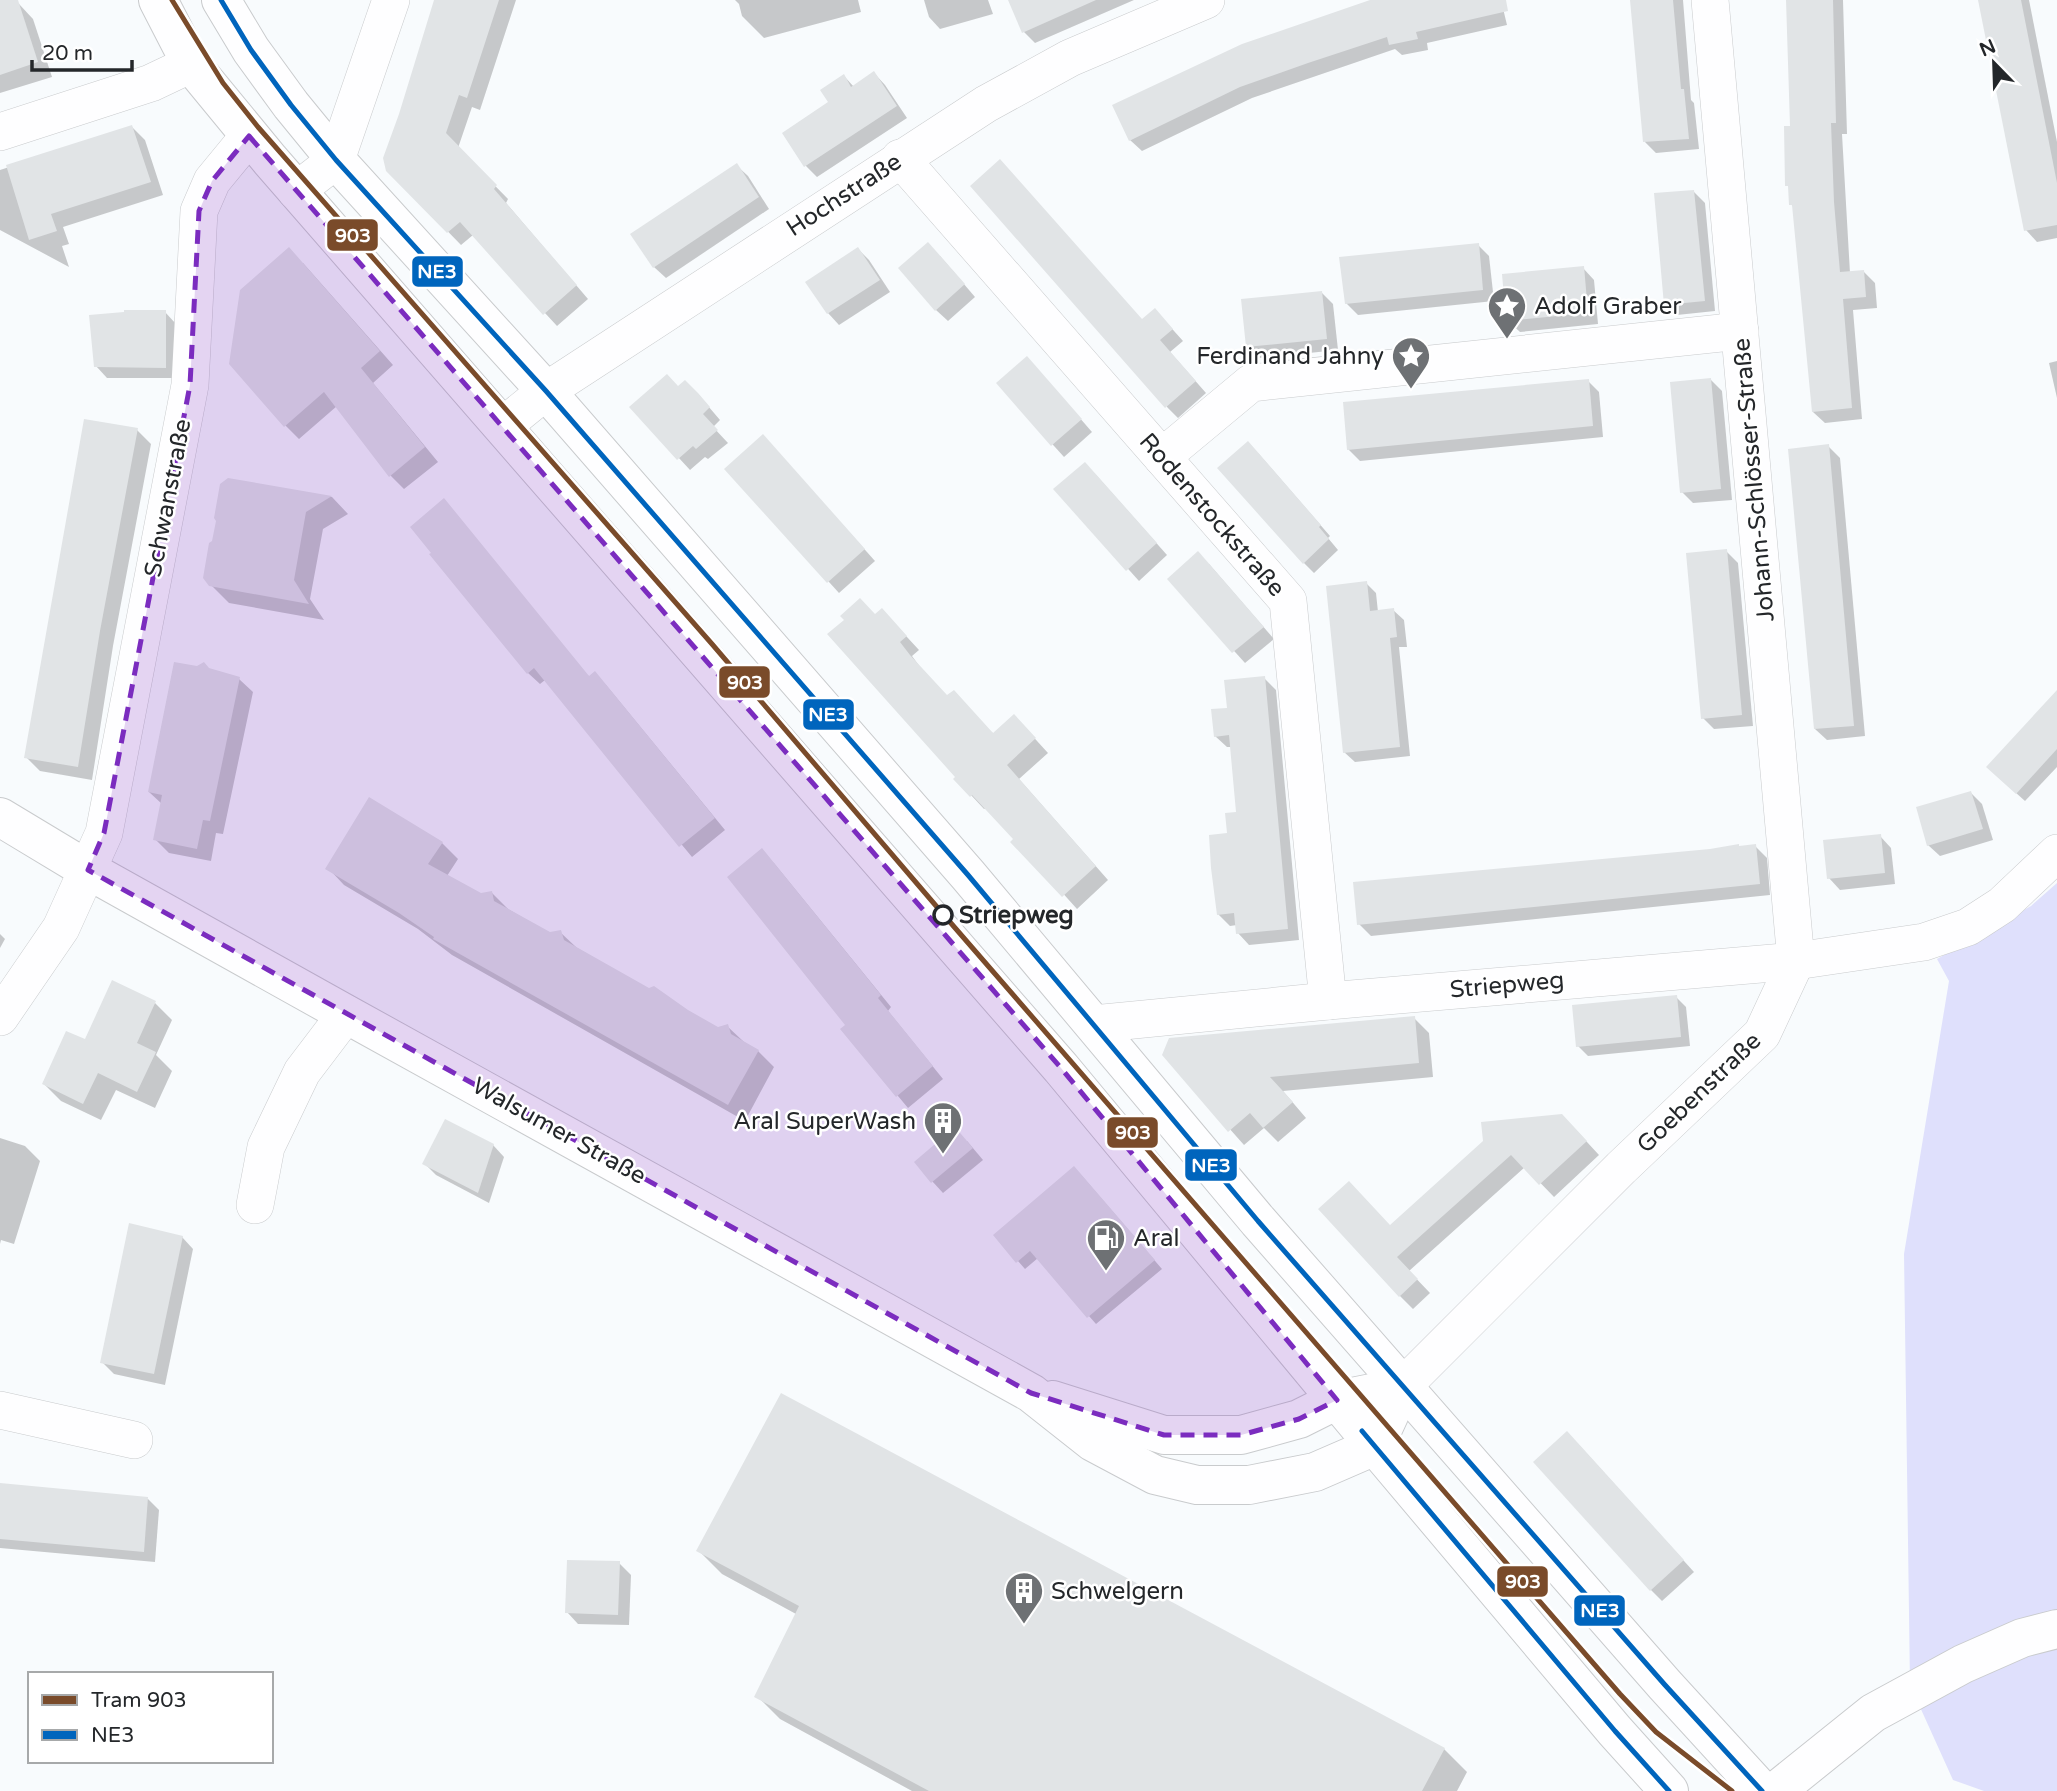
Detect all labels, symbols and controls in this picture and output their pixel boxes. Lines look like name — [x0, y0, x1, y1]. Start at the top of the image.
scale bar — [32, 28, 131, 72]
north arrow — [1959, 28, 2029, 98]
text: N — [1976, 35, 1999, 61]
text: 20 m — [42, 41, 93, 66]
street label: Hochstraße — [781, 147, 907, 243]
line badge: 903 — [326, 218, 379, 252]
text: 903 — [335, 225, 371, 247]
line badge: NE3 — [411, 255, 464, 288]
text: NE3 — [417, 261, 457, 283]
place icon: Adolf Graber — [1486, 285, 1528, 340]
place label: Adolf Graber — [1534, 292, 1682, 321]
place icon: Ferdinand Jahny — [1390, 335, 1432, 390]
street label: Johann-Schlösser-Straße — [1727, 337, 1781, 623]
place label: Ferdinand Jahny — [1196, 342, 1384, 371]
street label: Schwanstraße — [138, 417, 198, 579]
street label: Rodenstockstraße — [1133, 427, 1291, 603]
line badge: 903 — [718, 665, 771, 699]
text: 903 — [727, 672, 763, 694]
line badge: NE3 — [802, 698, 855, 731]
text: NE3 — [808, 704, 848, 726]
place label: Striepweg — [959, 901, 1074, 930]
marker: Striepweg — [933, 905, 953, 925]
street label: Striepweg — [1449, 966, 1565, 1004]
street label: Goebenstraße — [1631, 1027, 1767, 1159]
street label: Walsumer Straße — [467, 1071, 651, 1191]
building icon: Aral SuperWash — [922, 1100, 964, 1155]
place label: Aral SuperWash — [733, 1107, 916, 1136]
line badge: 903 — [1106, 1116, 1159, 1149]
text: 903 — [1115, 1122, 1151, 1144]
line badge: NE3 — [1184, 1148, 1238, 1182]
text: NE3 — [1191, 1155, 1231, 1177]
fuel station icon: Aral — [1085, 1217, 1127, 1272]
place label: Aral — [1133, 1224, 1179, 1253]
line badge: 903 — [1496, 1565, 1549, 1598]
building icon: Schwelgern — [1003, 1570, 1045, 1625]
text: 903 — [1505, 1571, 1541, 1593]
place label: Schwelgern — [1051, 1577, 1184, 1606]
line badge: NE3 — [1573, 1594, 1626, 1627]
text: NE3 — [1580, 1600, 1620, 1622]
legend — [28, 1672, 273, 1763]
text: Tram 903 — [91, 1688, 187, 1713]
text: NE3 — [91, 1723, 134, 1748]

